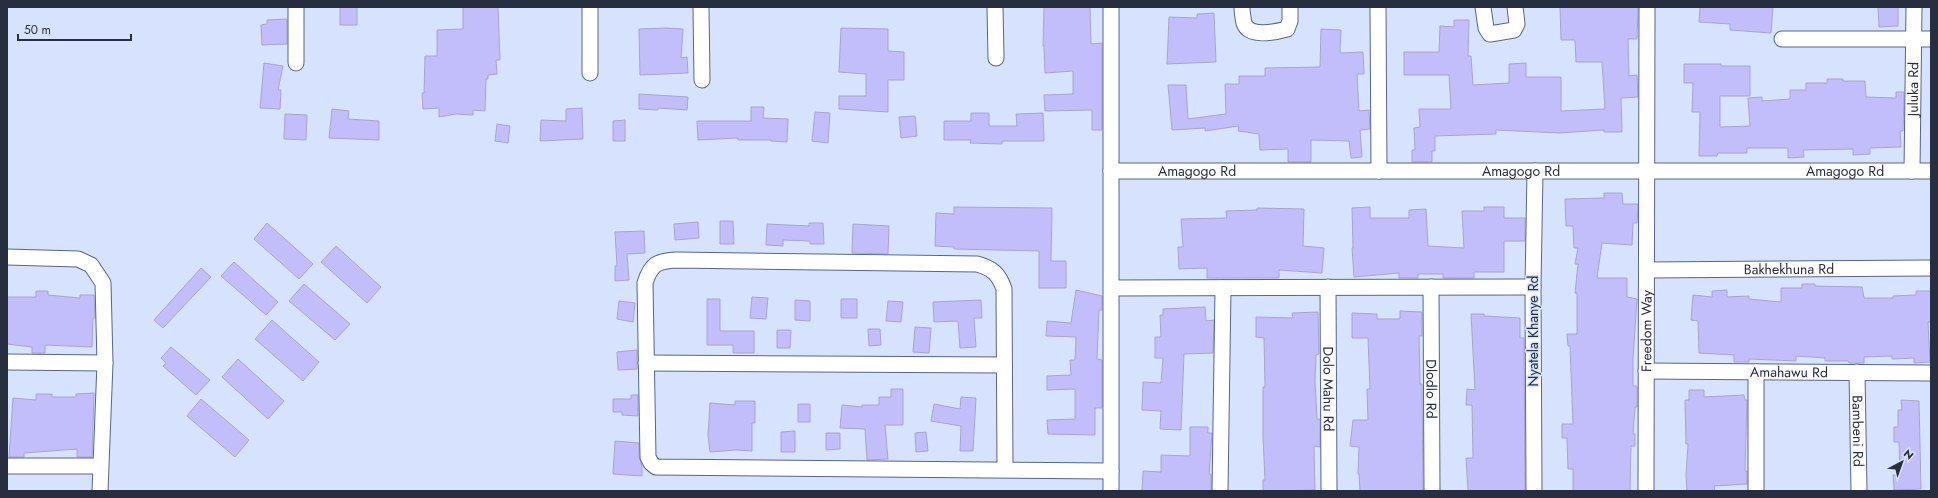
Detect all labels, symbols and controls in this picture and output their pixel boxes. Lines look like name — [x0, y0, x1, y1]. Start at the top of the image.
scale bar — [18, 16, 131, 42]
text: 50 m — [24, 21, 51, 39]
street label: Juluka Rd — [1903, 62, 1923, 118]
street label: Amagogo Rd — [1158, 161, 1236, 181]
street label: Amagogo Rd — [1482, 161, 1560, 181]
street label: Amagogo Rd — [1806, 161, 1884, 181]
street label: Bakhekhuna Rd — [1744, 259, 1834, 279]
street label: Nyatela Khanye Rd — [1523, 276, 1543, 386]
street label: Freedom Way — [1636, 289, 1656, 372]
street label: Dolo Mahu Rd — [1318, 346, 1339, 432]
street label: Dlodlo Rd — [1421, 359, 1442, 419]
street label: Amahawu Rd — [1750, 362, 1828, 382]
street label: Bambeni Rd — [1847, 395, 1869, 467]
north arrow — [1882, 442, 1922, 482]
text: N — [1900, 446, 1917, 463]

